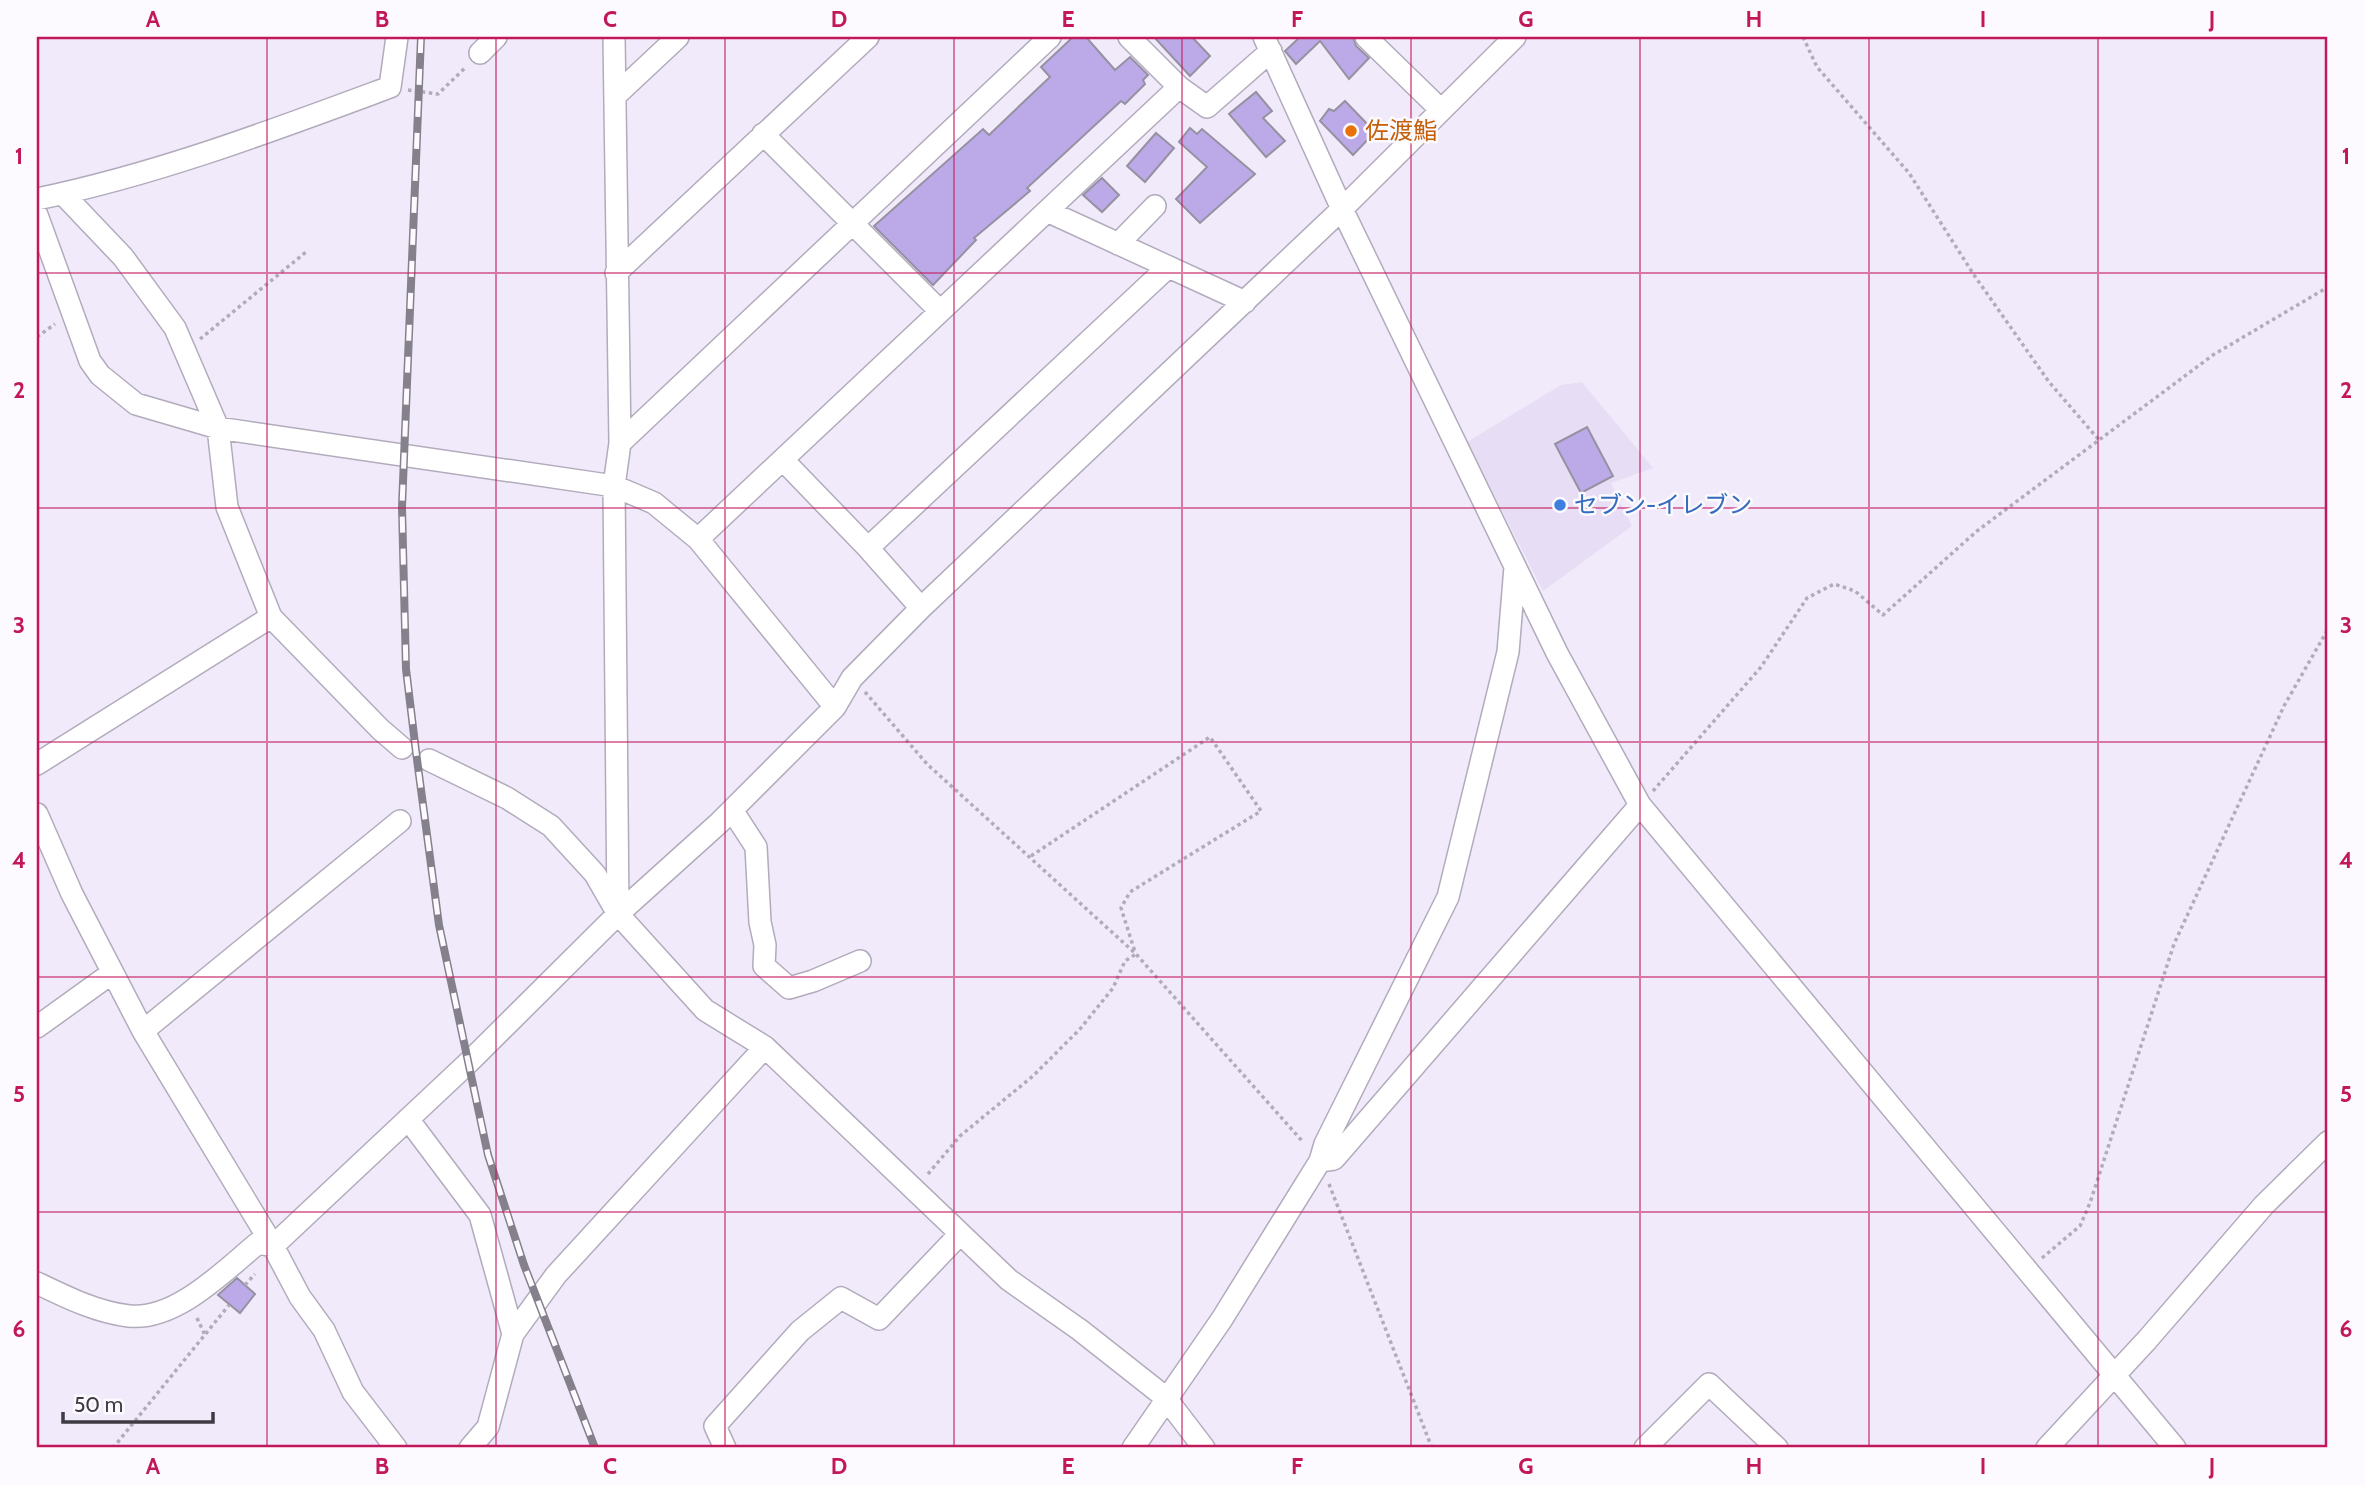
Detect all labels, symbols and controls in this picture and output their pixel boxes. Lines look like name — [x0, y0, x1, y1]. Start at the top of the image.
text: A — [146, 5, 161, 33]
text: B — [375, 5, 389, 33]
text: C — [603, 5, 617, 33]
text: D — [831, 5, 847, 33]
text: E — [1061, 5, 1075, 33]
text: F — [1291, 5, 1303, 33]
text: G — [1518, 5, 1534, 33]
text: H — [1746, 5, 1762, 33]
text: I — [1980, 5, 1986, 33]
text: J — [2208, 5, 2215, 33]
place label: 佐渡鮨 — [1365, 116, 1437, 145]
marker: 佐渡鮨 — [1343, 123, 1359, 139]
text: 1 — [15, 142, 23, 170]
text: 1 — [2342, 142, 2350, 170]
text: 2 — [13, 376, 25, 404]
text: 2 — [2340, 376, 2352, 404]
place label: セブン-イレブン — [1574, 490, 1752, 519]
marker: セブン-イレブン — [1552, 497, 1568, 513]
text: 3 — [13, 611, 25, 639]
text: 3 — [2340, 611, 2352, 639]
text: 4 — [12, 846, 26, 874]
text: 4 — [2339, 846, 2353, 874]
text: 5 — [13, 1080, 25, 1108]
text: 5 — [2340, 1080, 2352, 1108]
text: 6 — [13, 1315, 25, 1343]
text: 6 — [2340, 1315, 2352, 1343]
scale bar — [63, 1380, 214, 1424]
text: 50 m — [74, 1392, 123, 1417]
text: A — [146, 1452, 161, 1480]
text: B — [375, 1452, 389, 1480]
text: C — [603, 1452, 617, 1480]
text: D — [831, 1452, 847, 1480]
text: E — [1061, 1452, 1075, 1480]
text: F — [1291, 1452, 1303, 1480]
text: G — [1518, 1452, 1534, 1480]
text: H — [1746, 1452, 1762, 1480]
text: I — [1980, 1452, 1986, 1480]
text: J — [2208, 1452, 2215, 1480]

